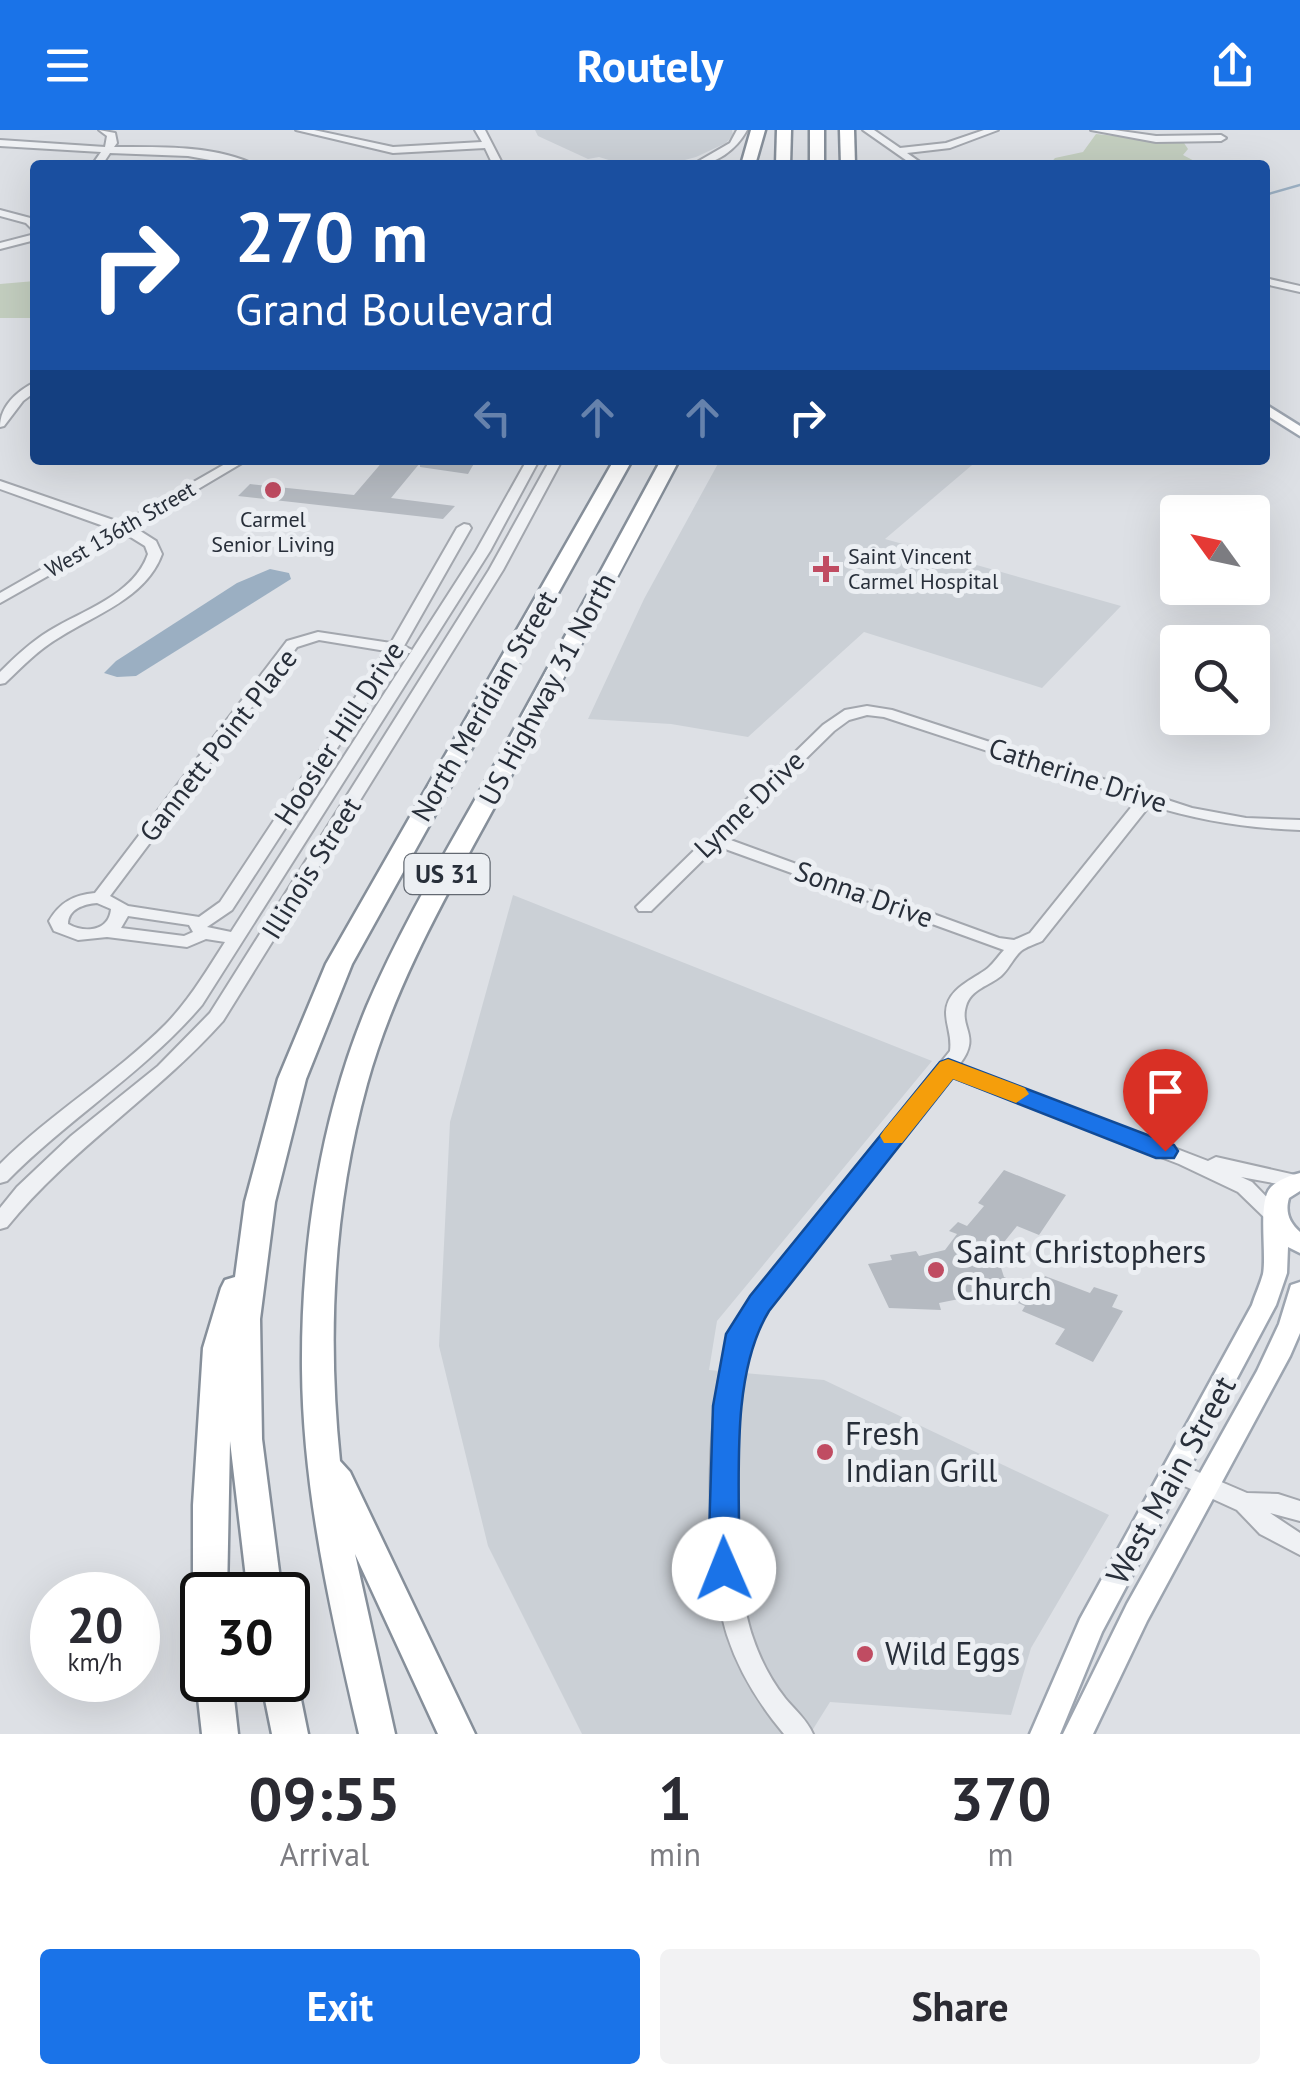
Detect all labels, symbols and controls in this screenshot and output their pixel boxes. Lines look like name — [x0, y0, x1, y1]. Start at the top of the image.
text: Routely — [577, 36, 723, 94]
icon: menu — [40, 38, 95, 93]
icon: share — [1205, 38, 1260, 93]
text: 270 m — [235, 191, 428, 281]
icon: right — [70, 200, 200, 330]
text: Grand Boulevard — [235, 279, 554, 337]
icon: left — [465, 390, 520, 445]
icon: ahead — [570, 390, 625, 445]
icon: ahead — [675, 390, 730, 445]
icon: right — [780, 390, 835, 445]
street label: West 136th Street — [40, 474, 200, 583]
marker: Carmel Senior Living — [262, 479, 284, 501]
north arrow — [1160, 495, 1270, 605]
map controls — [1160, 495, 1270, 735]
place label: Carmel Senior Living — [211, 505, 335, 558]
place label: Saint Vincent Carmel Hospital — [848, 542, 999, 595]
marker: Saint Vincent Carmel Hospital — [813, 556, 839, 582]
street label: US Highway 31 North — [470, 566, 624, 811]
street label: North Meridian Street — [402, 583, 565, 828]
button: search — [1160, 625, 1270, 735]
street label: Hoosier Hill Drive — [265, 634, 412, 832]
street label: Gannett Point Place — [130, 640, 305, 849]
street label: Catherine Drive — [984, 728, 1172, 821]
street label: Lynne Drive — [685, 742, 812, 866]
street label: Illinois Street — [252, 789, 369, 946]
street label: Sonna Drive — [790, 851, 938, 936]
road number: US 31 — [404, 854, 490, 894]
pin — [1123, 1049, 1208, 1152]
icon: arrive — [1138, 1064, 1193, 1119]
place label: Saint Christophers Church — [956, 1230, 1206, 1309]
marker: Saint Christophers Church — [925, 1259, 947, 1281]
street label: West Main Street — [1096, 1368, 1245, 1591]
place label: Fresh Indian Grill — [845, 1412, 998, 1491]
marker: Fresh Indian Grill — [814, 1441, 836, 1463]
position arrow — [672, 1517, 776, 1621]
speed limit sign: 30 — [180, 1572, 310, 1702]
text: 20 — [67, 1592, 123, 1657]
place label: Wild Eggs — [885, 1632, 1020, 1674]
marker: Wild Eggs — [854, 1643, 876, 1665]
text: km/h — [68, 1646, 122, 1678]
text: 09:55 — [248, 1759, 401, 1837]
text: 1 — [658, 1759, 692, 1837]
text: 370 — [950, 1759, 1052, 1837]
text: Arrival — [280, 1833, 369, 1875]
text: min — [649, 1833, 701, 1875]
text: m — [988, 1833, 1014, 1875]
button: Exit — [40, 1949, 640, 2064]
button: Share — [660, 1949, 1260, 2064]

